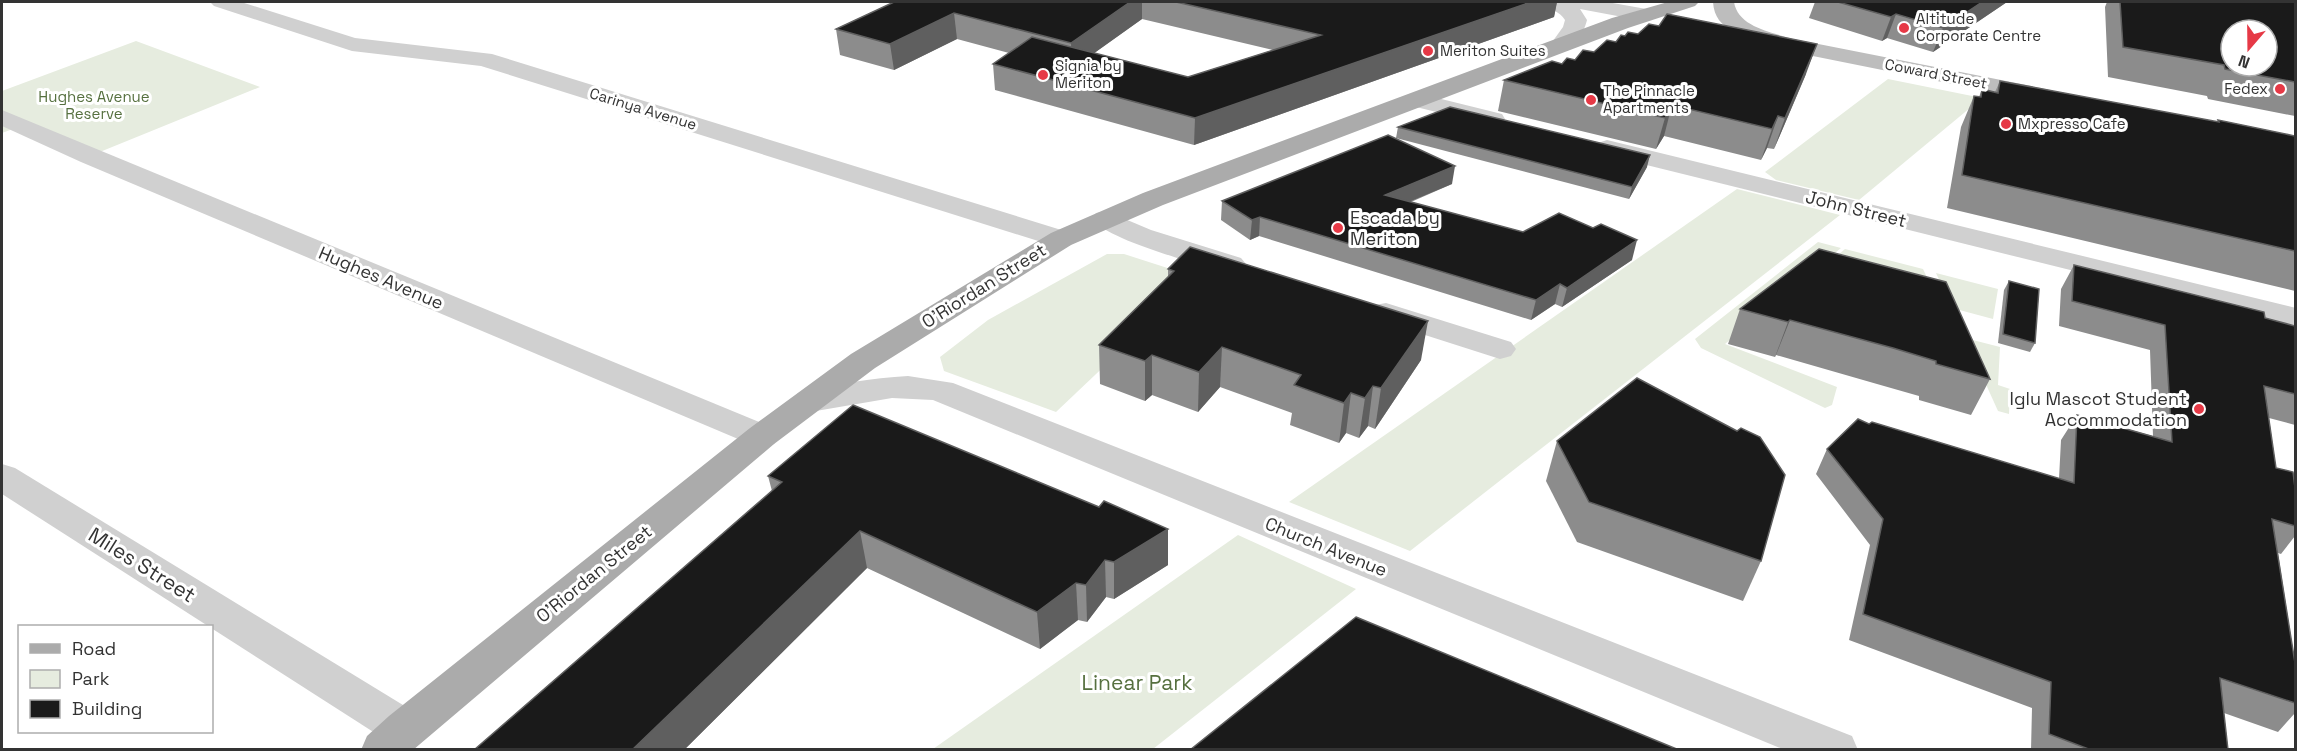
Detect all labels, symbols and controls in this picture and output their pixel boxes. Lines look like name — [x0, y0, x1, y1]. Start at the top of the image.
place label: Altitude Corporate Centre — [1916, 9, 2041, 45]
north arrow — [2219, 18, 2279, 78]
marker: Altitude Corporate Centre — [1897, 21, 1911, 35]
place label: Meriton Suites — [1440, 41, 1546, 60]
marker: Meriton Suites — [1421, 44, 1435, 58]
text: N — [2235, 50, 2253, 73]
street label: Coward Street — [1883, 54, 1989, 93]
place label: Signia by Meriton — [1055, 56, 1122, 92]
marker: Signia by Meriton — [1036, 68, 1050, 82]
place label: Fedex — [2224, 79, 2268, 98]
place label: The Pinnacle Apartments — [1603, 81, 1695, 117]
marker: Fedex — [2273, 82, 2287, 96]
street label: Carinya Avenue — [587, 83, 699, 134]
park label: Hughes Avenue Reserve — [38, 87, 150, 123]
marker: The Pinnacle Apartments — [1584, 93, 1598, 107]
place label: Mxpresso Cafe — [2018, 114, 2126, 133]
marker: Mxpresso Cafe — [1999, 117, 2013, 131]
street label: John Street — [1803, 185, 1909, 232]
place label: Escada by Meriton — [1350, 206, 1440, 250]
marker: Escada by Meriton — [1331, 221, 1345, 235]
street label: O'Riordan Street — [917, 238, 1050, 333]
street label: Hughes Avenue — [315, 241, 447, 314]
place label: Iglu Mascot Student Accommodation — [2010, 387, 2187, 431]
marker: Iglu Mascot Student Accommodation — [2192, 402, 2206, 416]
street label: Church Avenue — [1262, 512, 1391, 581]
street label: O'Riordan Street — [531, 520, 656, 627]
street label: Miles Street — [84, 521, 201, 608]
legend — [18, 625, 213, 733]
text: Road — [72, 637, 116, 660]
text: Park — [72, 667, 110, 690]
park label: Linear Park — [1082, 669, 1192, 696]
text: Building — [72, 697, 142, 720]

